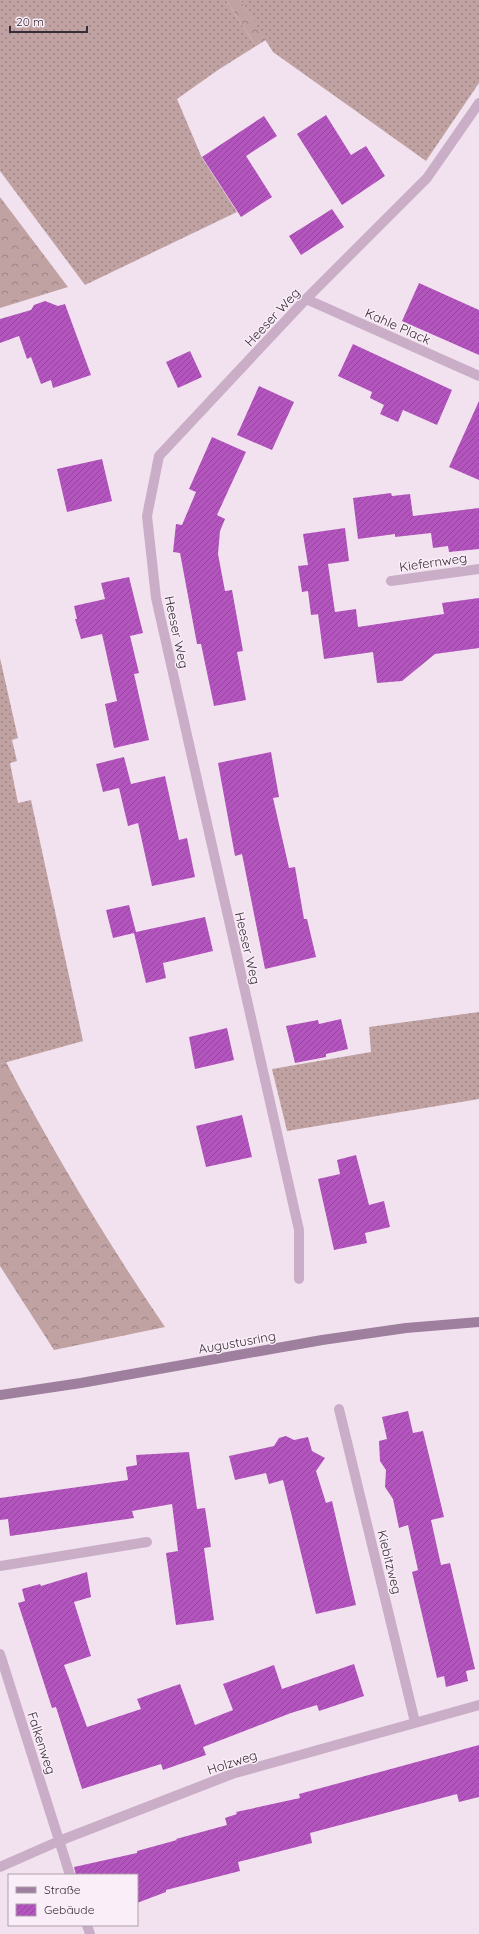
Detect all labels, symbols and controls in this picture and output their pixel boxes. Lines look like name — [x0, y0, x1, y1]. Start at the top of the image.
scale bar — [10, 8, 87, 34]
text: 20 m — [16, 14, 44, 29]
street label: Heeser Weg — [241, 285, 303, 349]
street label: Kahle Plack — [363, 304, 433, 348]
street label: Kiefernweg — [398, 549, 468, 575]
street label: Heeser Weg — [162, 594, 192, 670]
street label: Heeser Weg — [232, 910, 264, 986]
street label: Augustusring — [197, 1327, 277, 1357]
street label: Kiebitzweg — [374, 1528, 406, 1596]
street label: Falkenweg — [24, 1710, 60, 1776]
street label: Holzweg — [205, 1746, 259, 1778]
legend — [8, 1874, 138, 1926]
text: Straße — [44, 1882, 81, 1897]
text: Gebäude — [44, 1902, 95, 1917]

